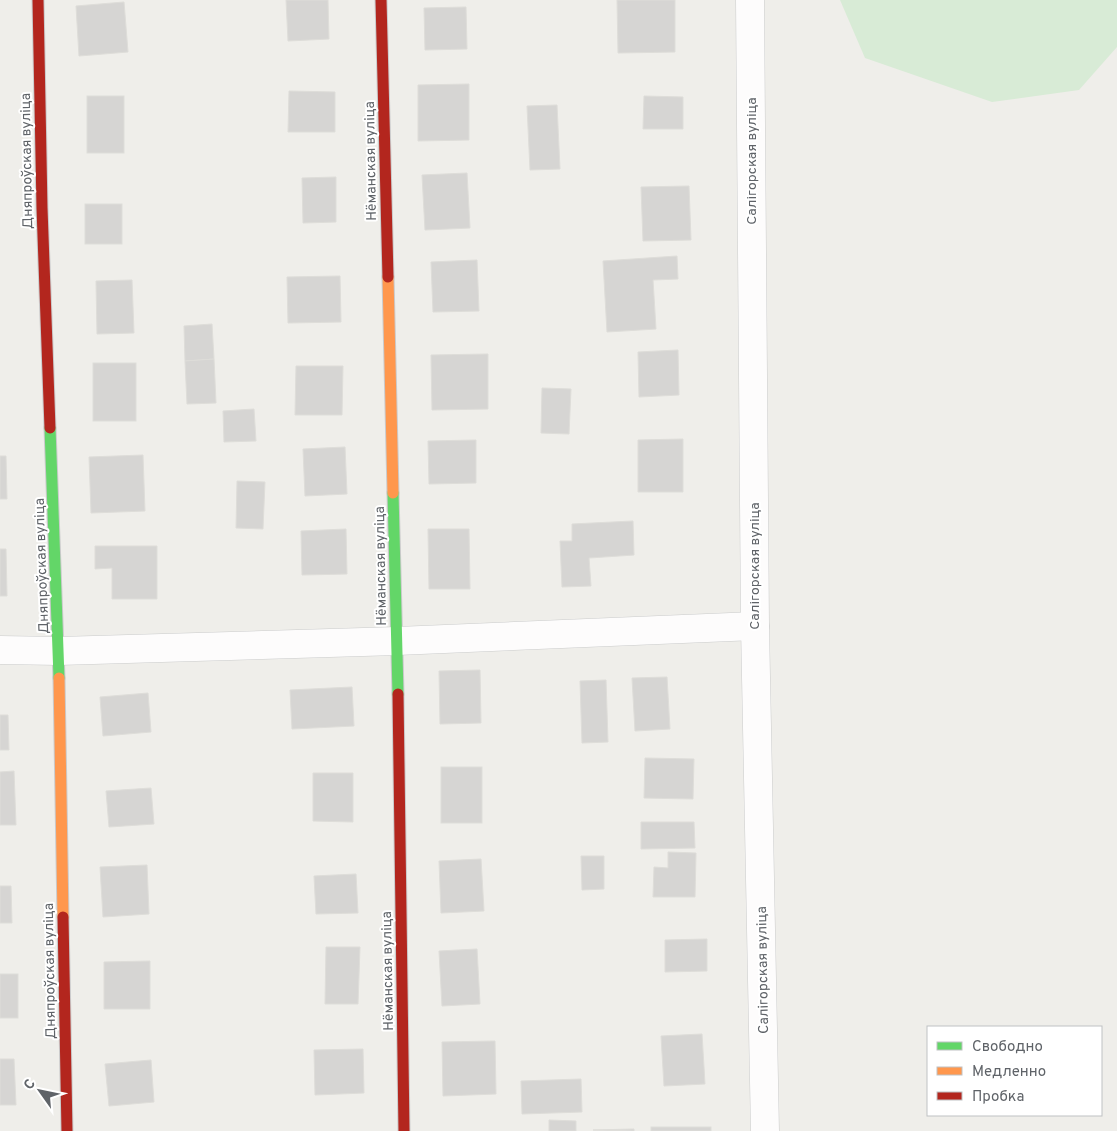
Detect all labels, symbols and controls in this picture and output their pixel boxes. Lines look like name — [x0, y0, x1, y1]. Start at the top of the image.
street label: Дняпроўская вуліца — [18, 93, 37, 229]
street label: Салігорская вуліца — [744, 97, 761, 225]
street label: Нёманская вуліца — [362, 101, 381, 221]
street label: Дняпроўская вуліца — [32, 498, 53, 634]
street label: Салігорская вуліца — [747, 502, 764, 630]
street label: Нёманская вуліца — [372, 506, 391, 626]
street label: Дняпроўская вуліца — [41, 903, 60, 1039]
street label: Салігорская вуліца — [754, 906, 773, 1034]
street label: Нёманская вуліца — [379, 911, 398, 1031]
legend — [927, 1026, 1102, 1116]
text: Свободно — [972, 1038, 1043, 1057]
text: Медленно — [972, 1063, 1046, 1082]
north arrow — [15, 1066, 65, 1116]
text: С — [21, 1076, 40, 1093]
text: Пробка — [972, 1088, 1024, 1107]

